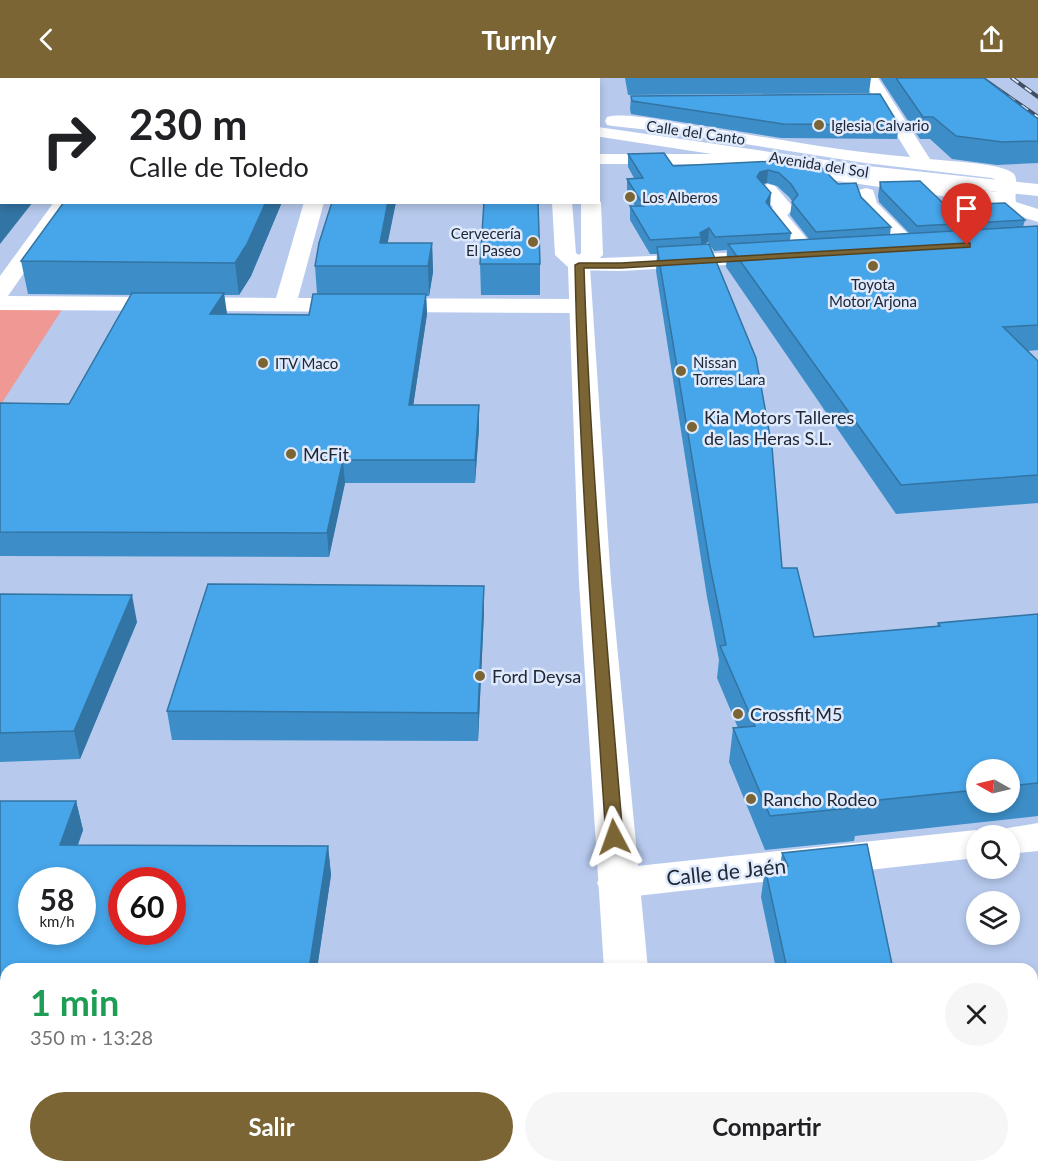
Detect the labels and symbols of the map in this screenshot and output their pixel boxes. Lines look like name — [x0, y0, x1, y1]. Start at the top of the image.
street label: Calle del Canto — [645, 116, 747, 148]
place label: Iglesia Calvario — [831, 116, 929, 134]
marker: Iglesia Calvario — [812, 118, 826, 132]
street label: Avenida del Sol — [768, 147, 870, 181]
pin — [941, 183, 992, 245]
place label: Los Alberos — [642, 188, 718, 206]
marker: Los Alberos — [623, 190, 637, 204]
place label: Cervecería El Paseo — [451, 224, 521, 259]
marker: Cervecería El Paseo — [526, 235, 540, 249]
marker: Toyota Motor Arjona — [866, 259, 880, 273]
place label: Toyota Motor Arjona — [829, 275, 917, 310]
place label: Nissan Torres Lara — [693, 353, 765, 388]
place label: ITV Maco — [275, 354, 338, 372]
marker: ITV Maco — [256, 356, 270, 370]
marker: Nissan Torres Lara — [674, 364, 688, 378]
place label: Kia Motors Talleres de las Heras S.L. — [704, 406, 854, 449]
marker: Kia Motors Talleres de las Heras S.L. — [685, 420, 699, 434]
place label: McFit — [303, 443, 349, 465]
marker: McFit — [284, 447, 298, 461]
place label: Ford Deysa — [492, 665, 581, 687]
marker: Ford Deysa — [473, 669, 487, 683]
place label: Crossfit M5 — [750, 703, 842, 725]
marker: Crossfit M5 — [731, 707, 745, 721]
north arrow — [966, 759, 1020, 813]
place label: Rancho Rodeo — [763, 788, 877, 810]
marker: Rancho Rodeo — [744, 792, 758, 806]
position arrow — [582, 805, 646, 869]
street label: Calle de Jaén — [665, 852, 787, 890]
speed limit sign: 60 — [108, 867, 186, 945]

